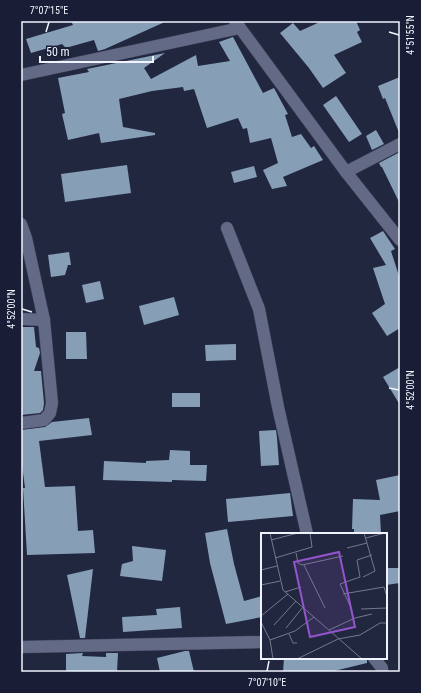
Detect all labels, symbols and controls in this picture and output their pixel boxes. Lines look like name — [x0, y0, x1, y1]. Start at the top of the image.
text: 7°07'15"E — [30, 5, 68, 16]
text: 4°51'55"N — [405, 15, 416, 55]
scale bar — [40, 38, 153, 64]
text: 50 m — [46, 45, 70, 59]
text: 4°52'00"N — [6, 289, 17, 329]
text: 4°52'00"N — [405, 370, 416, 410]
inset map — [261, 533, 387, 659]
text: 7°07'10"E — [248, 677, 286, 688]

